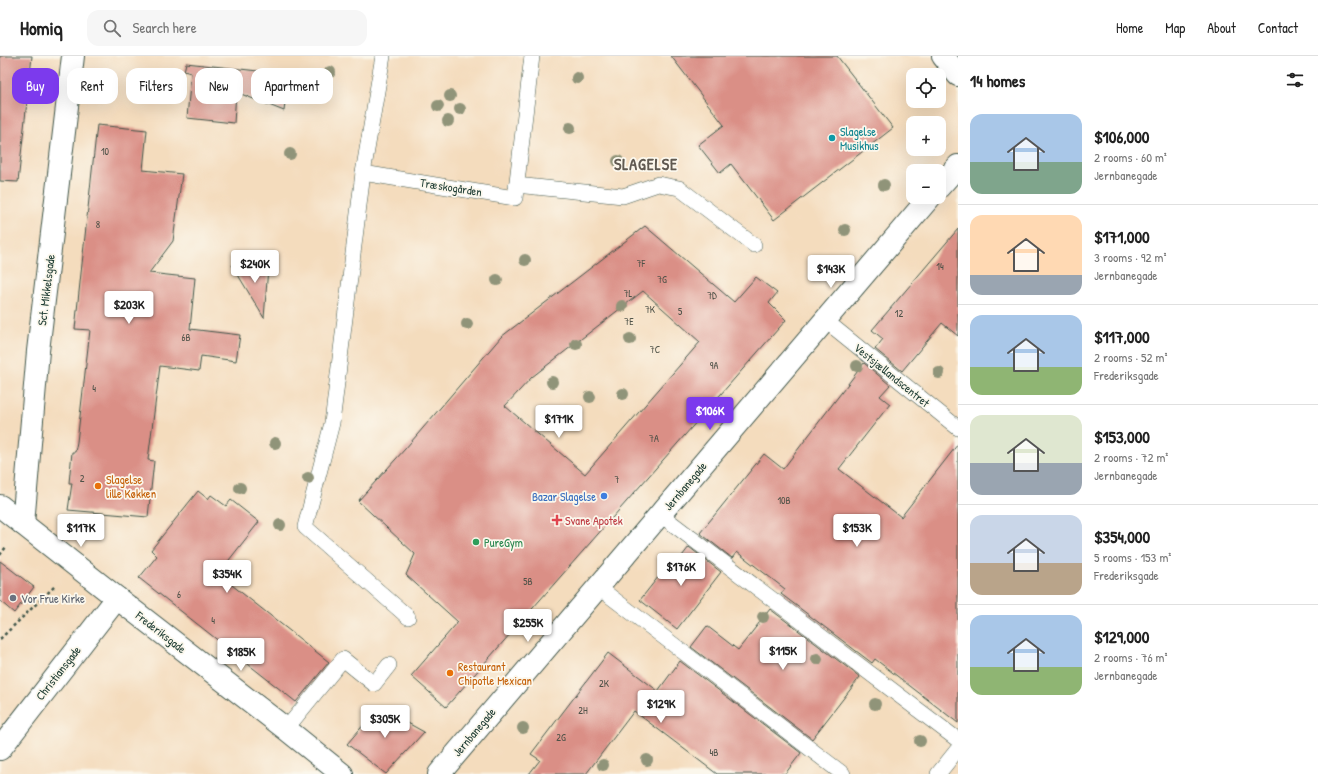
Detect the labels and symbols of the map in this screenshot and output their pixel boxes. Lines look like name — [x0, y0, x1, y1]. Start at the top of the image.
place label: Slagelse Musikhus — [840, 123, 879, 154]
marker: Slagelse Musikhus — [827, 133, 837, 143]
house number: 10 — [101, 145, 110, 158]
district label: SLAGELSE — [614, 153, 678, 175]
street label: Træskogården — [419, 174, 483, 200]
house number: 8 — [96, 218, 100, 231]
pin: $240K — [227, 250, 283, 284]
street label: Sct. Mikkelsgade — [33, 253, 59, 327]
pin: $143K — [803, 255, 859, 289]
house number: 7F — [637, 257, 646, 270]
house number: 14 — [936, 260, 944, 273]
house number: 7G — [657, 273, 667, 286]
house number: 7L — [624, 287, 633, 300]
house number: 7D — [707, 289, 717, 302]
pin: $203K — [101, 291, 157, 325]
house number: 7K — [645, 303, 656, 316]
house number: 5 — [678, 305, 683, 318]
house number: 12 — [895, 307, 903, 320]
house number: 7E — [624, 315, 634, 328]
house number: 6B — [181, 331, 191, 344]
street label: Vestsjællandscentret — [851, 339, 934, 411]
house number: 7C — [650, 343, 661, 356]
house number: 9A — [710, 359, 718, 372]
house number: 4 — [92, 382, 96, 395]
pin: $106K — [682, 397, 738, 431]
pin: $171K — [531, 405, 587, 439]
house number: 7A — [649, 432, 659, 445]
street label: Jernbanegade — [660, 458, 710, 514]
place label: Slagelse lille Køkken — [106, 471, 156, 502]
house number: 2 — [80, 472, 85, 485]
house number: 7 — [615, 473, 620, 486]
marker: Slagelse lille Køkken — [93, 481, 103, 491]
place label: Bazar Slagelse — [532, 488, 596, 505]
marker: Bazar Slagelse — [599, 491, 609, 501]
house number: 10B — [777, 494, 791, 507]
place label: Svane Apotek — [565, 512, 623, 529]
pin: $117K — [53, 514, 109, 548]
pin: $153K — [829, 514, 885, 548]
marker: Svane Apotek — [552, 515, 562, 525]
place label: PureGym — [484, 534, 523, 551]
marker: PureGym — [471, 537, 481, 547]
pin: $176K — [653, 553, 709, 587]
pin: $354K — [199, 560, 255, 594]
house number: 5B — [523, 575, 533, 588]
house number: 6 — [177, 588, 181, 601]
place label: Vor Frue Kirke — [21, 590, 85, 607]
marker: Vor Frue Kirke — [8, 593, 18, 603]
street label: Frederiksgade — [131, 606, 190, 657]
pin: $255K — [500, 609, 556, 643]
house number: 4 — [211, 614, 215, 627]
pin: $115K — [755, 637, 811, 671]
pin: $185K — [213, 638, 269, 672]
street label: Christiansgade — [31, 642, 85, 704]
place label: Restaurant Chipotle Mexican — [458, 658, 532, 689]
marker: Restaurant Chipotle Mexican — [445, 668, 455, 678]
house number: 2K — [599, 677, 610, 690]
pin: $129K — [633, 690, 689, 724]
street label: Jernbanegade — [449, 704, 499, 760]
house number: 2H — [578, 704, 588, 717]
pin: $305K — [357, 705, 413, 739]
house number: 2G — [556, 731, 566, 744]
house number: 4B — [710, 746, 718, 759]

